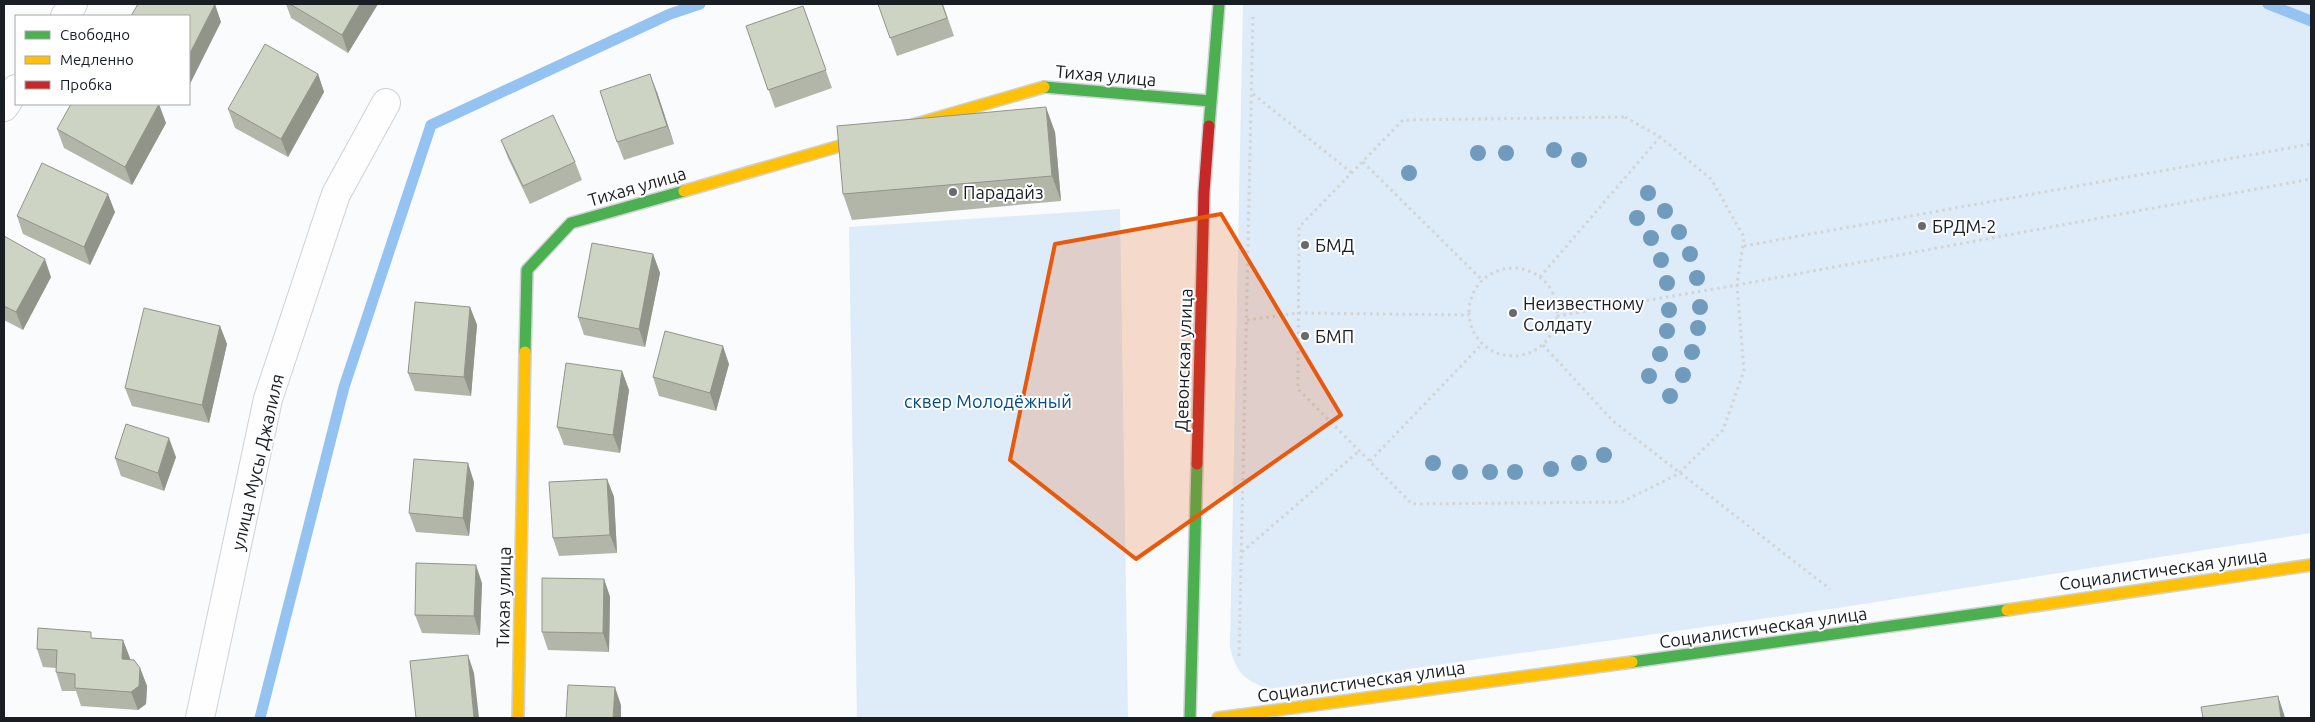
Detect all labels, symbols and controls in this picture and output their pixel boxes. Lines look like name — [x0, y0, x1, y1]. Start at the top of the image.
legend — [15, 15, 190, 105]
text: Свободно — [60, 26, 130, 43]
text: Медленно — [60, 51, 134, 68]
street label: Тихая улица — [1055, 61, 1157, 89]
text: Пробка — [60, 76, 112, 93]
street label: Тихая улица — [586, 162, 688, 210]
place label: Парадайз — [963, 182, 1044, 202]
marker: Парадайз — [947, 186, 959, 198]
place label: БРДМ-2 — [1932, 216, 1996, 236]
marker: БРДМ-2 — [1916, 220, 1928, 232]
place label: БМД — [1315, 235, 1354, 255]
marker: БМД — [1299, 239, 1311, 251]
street label: Девонская улица — [1171, 288, 1195, 432]
place label: Неизвестному Солдату — [1523, 293, 1644, 334]
marker: Неизвестному Солдату — [1507, 307, 1519, 319]
place label: БМП — [1315, 326, 1354, 346]
marker: БМП — [1299, 330, 1311, 342]
street label: улица Мусы Джалиля — [227, 372, 287, 552]
park label: сквер Молодёжный — [904, 391, 1072, 411]
street label: Социалистическая улица — [2058, 545, 2268, 593]
street label: Тихая улица — [492, 546, 514, 648]
street label: Социалистическая улица — [1658, 603, 1868, 651]
street label: Социалистическая улица — [1256, 657, 1466, 705]

